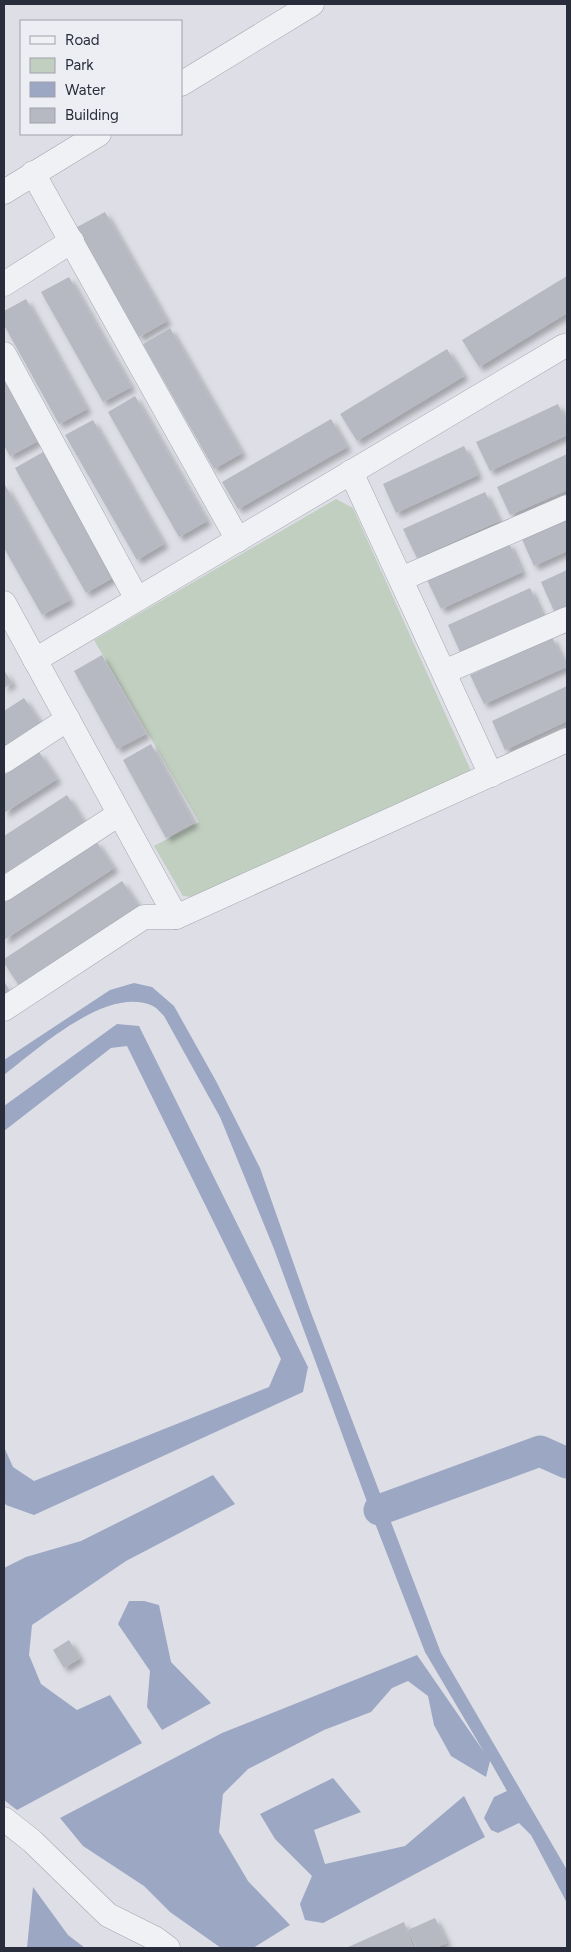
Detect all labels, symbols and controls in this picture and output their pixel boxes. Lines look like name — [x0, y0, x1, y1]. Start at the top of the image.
legend — [20, 20, 182, 135]
text: Road — [65, 31, 100, 49]
text: Park — [65, 56, 94, 74]
text: Water — [65, 81, 105, 99]
text: Building — [65, 106, 119, 124]

